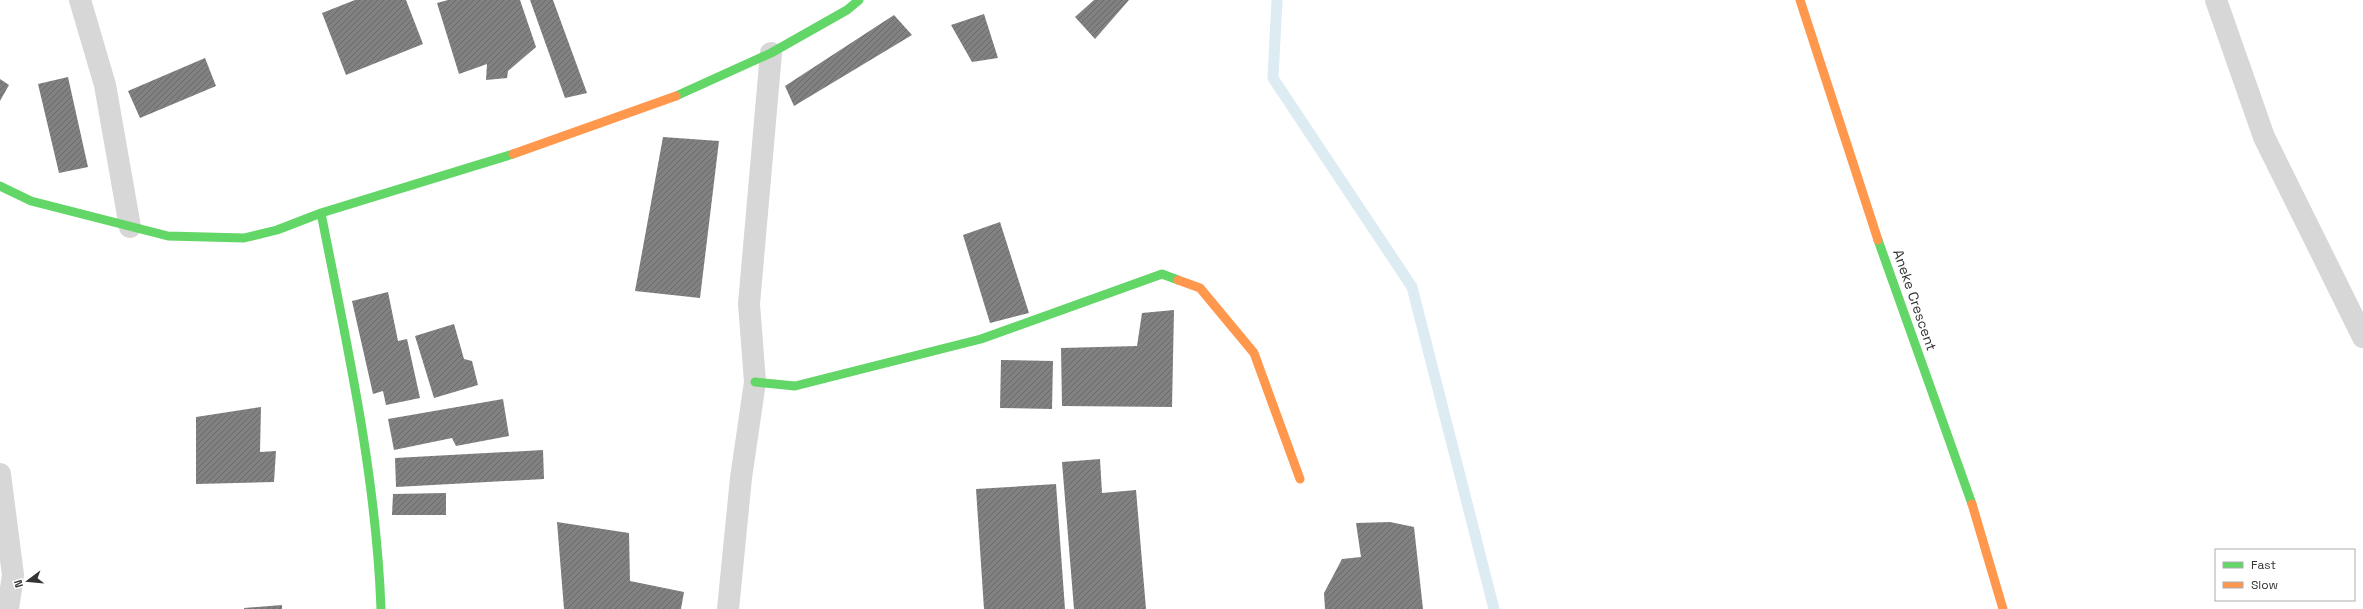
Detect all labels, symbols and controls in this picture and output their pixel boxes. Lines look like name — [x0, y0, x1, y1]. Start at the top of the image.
street label: Aneke Crescent — [1889, 247, 1941, 353]
legend — [2215, 549, 2355, 601]
text: Fast — [2251, 557, 2276, 573]
north arrow — [8, 561, 48, 601]
text: Slow — [2251, 577, 2278, 593]
text: N — [11, 578, 26, 589]

